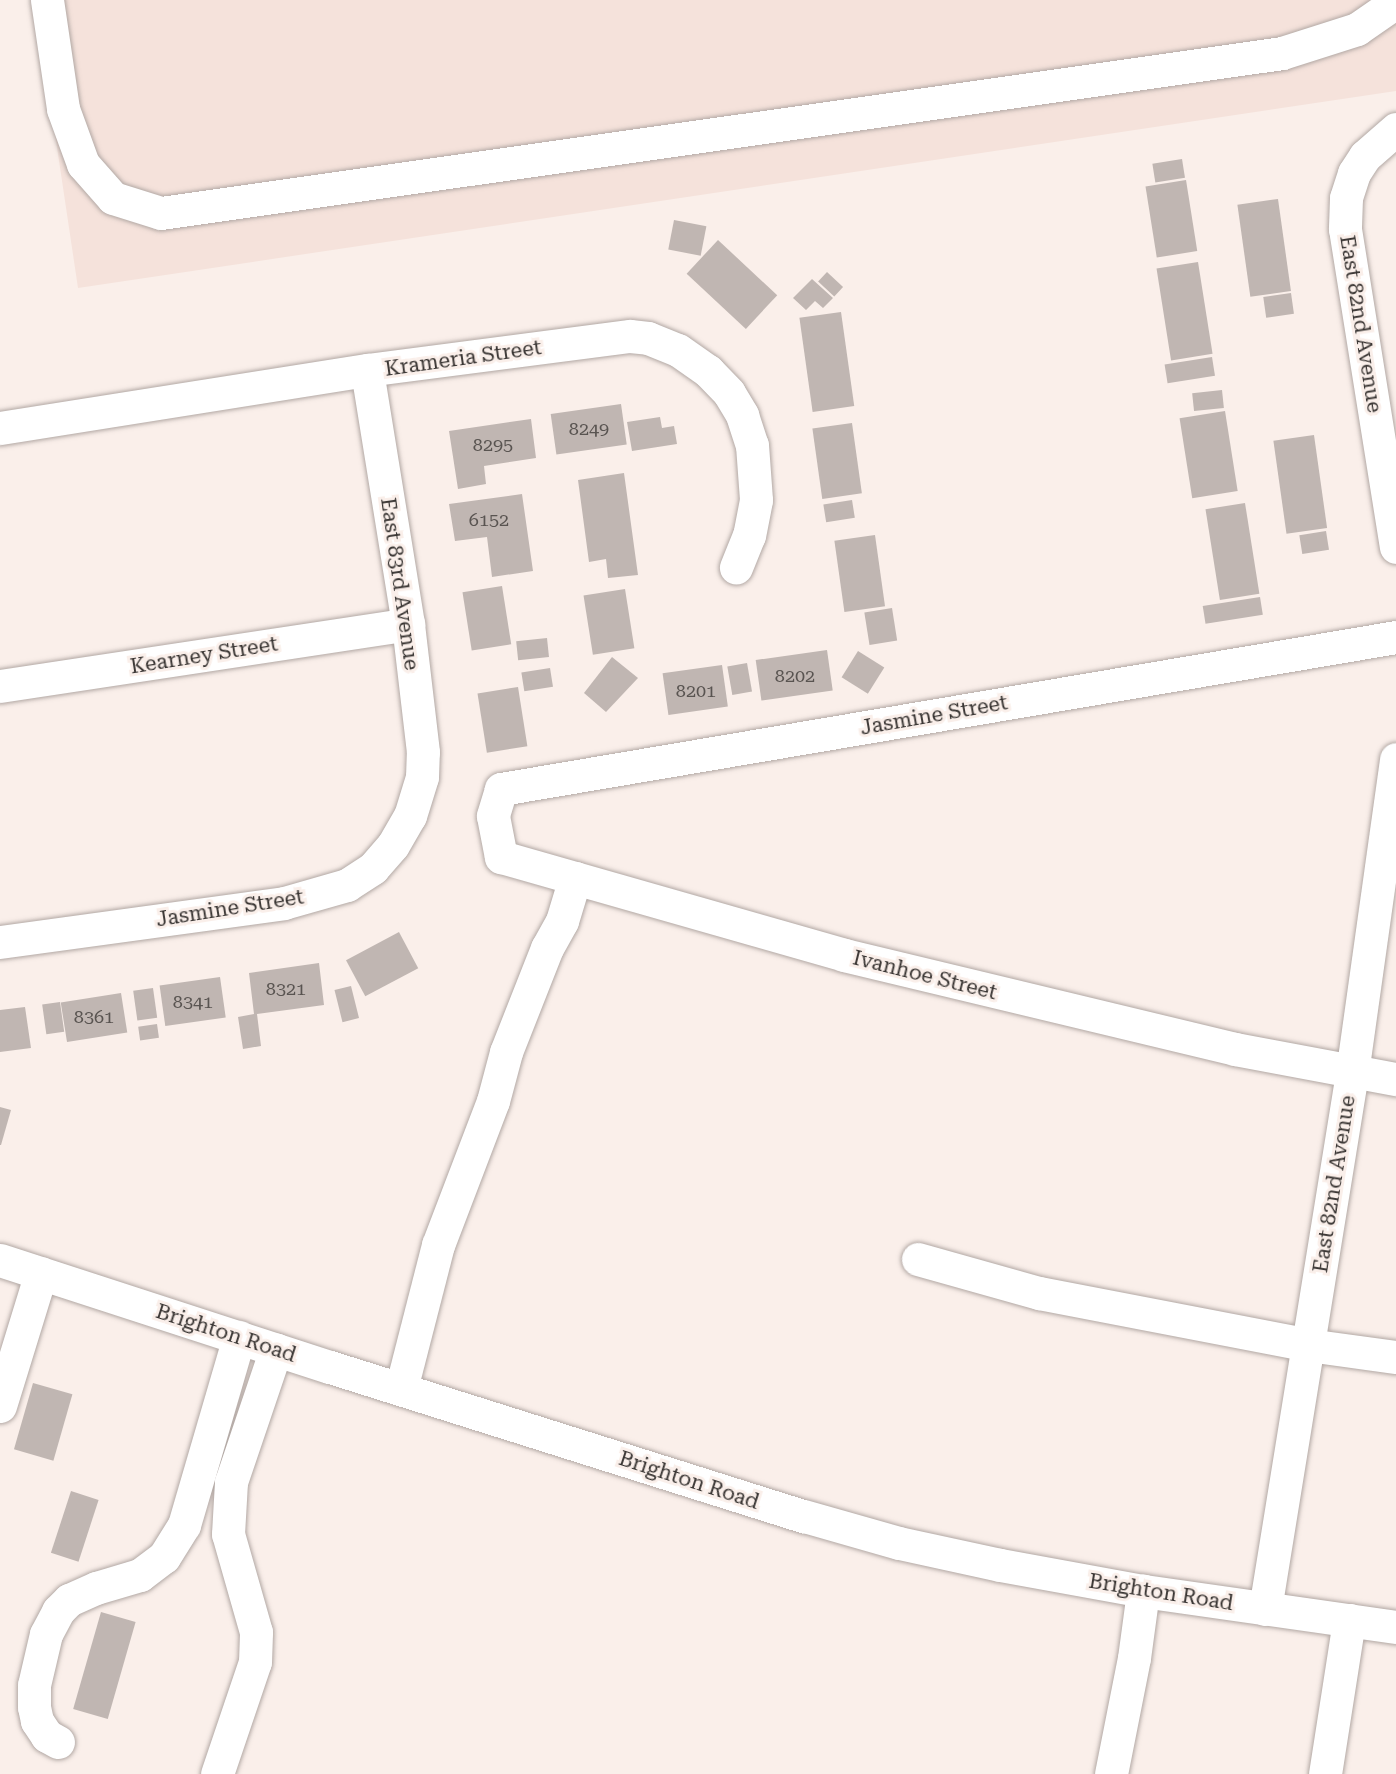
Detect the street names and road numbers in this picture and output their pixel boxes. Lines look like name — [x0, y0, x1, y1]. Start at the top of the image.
street label: East 82nd Avenue — [1335, 234, 1387, 414]
street label: Krameria Street — [383, 335, 543, 381]
street label: East 83rd Avenue — [375, 496, 425, 672]
street label: Kearney Street — [128, 631, 280, 679]
street label: Jasmine Street — [858, 690, 1010, 740]
street label: Jasmine Street — [154, 884, 306, 932]
street label: Ivanhoe Street — [850, 945, 1000, 1005]
street label: East 82nd Avenue — [1308, 1094, 1360, 1274]
street label: Brighton Road — [153, 1298, 299, 1368]
street label: Brighton Road — [616, 1445, 762, 1515]
street label: Brighton Road — [1087, 1568, 1235, 1616]

